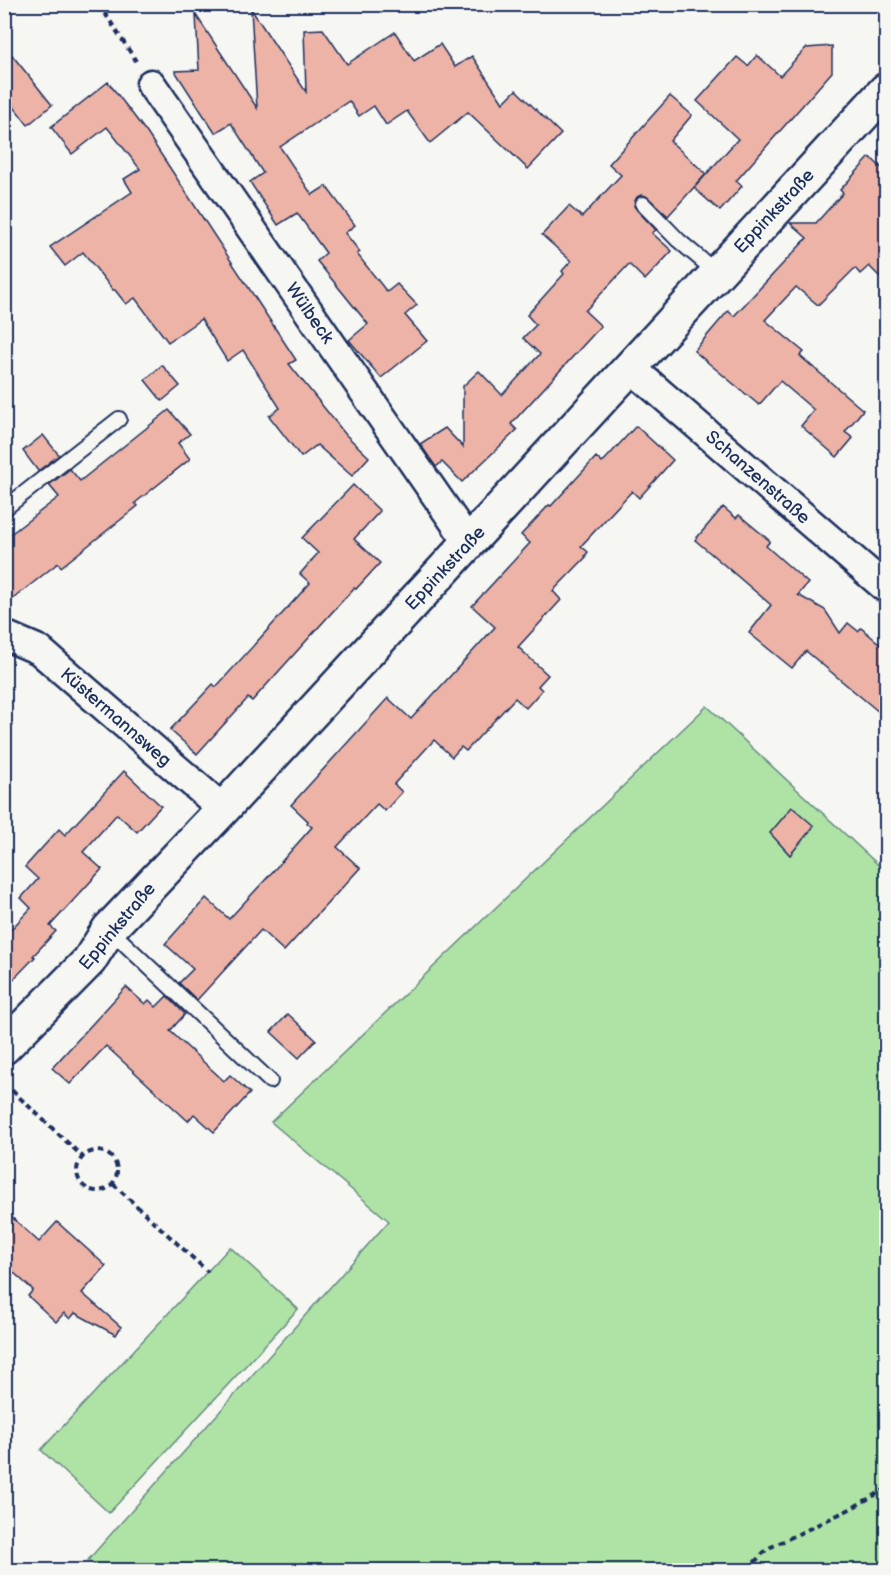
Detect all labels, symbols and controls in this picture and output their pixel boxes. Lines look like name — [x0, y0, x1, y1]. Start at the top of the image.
street label: Eppinkstraße — [730, 165, 819, 258]
street label: Wülbeck — [281, 279, 338, 348]
street label: Schanzenstraße — [701, 426, 814, 529]
street label: Eppinkstraße — [401, 522, 490, 615]
street label: Küstermannsweg — [56, 664, 175, 771]
street label: Eppinkstraße — [75, 878, 160, 974]

